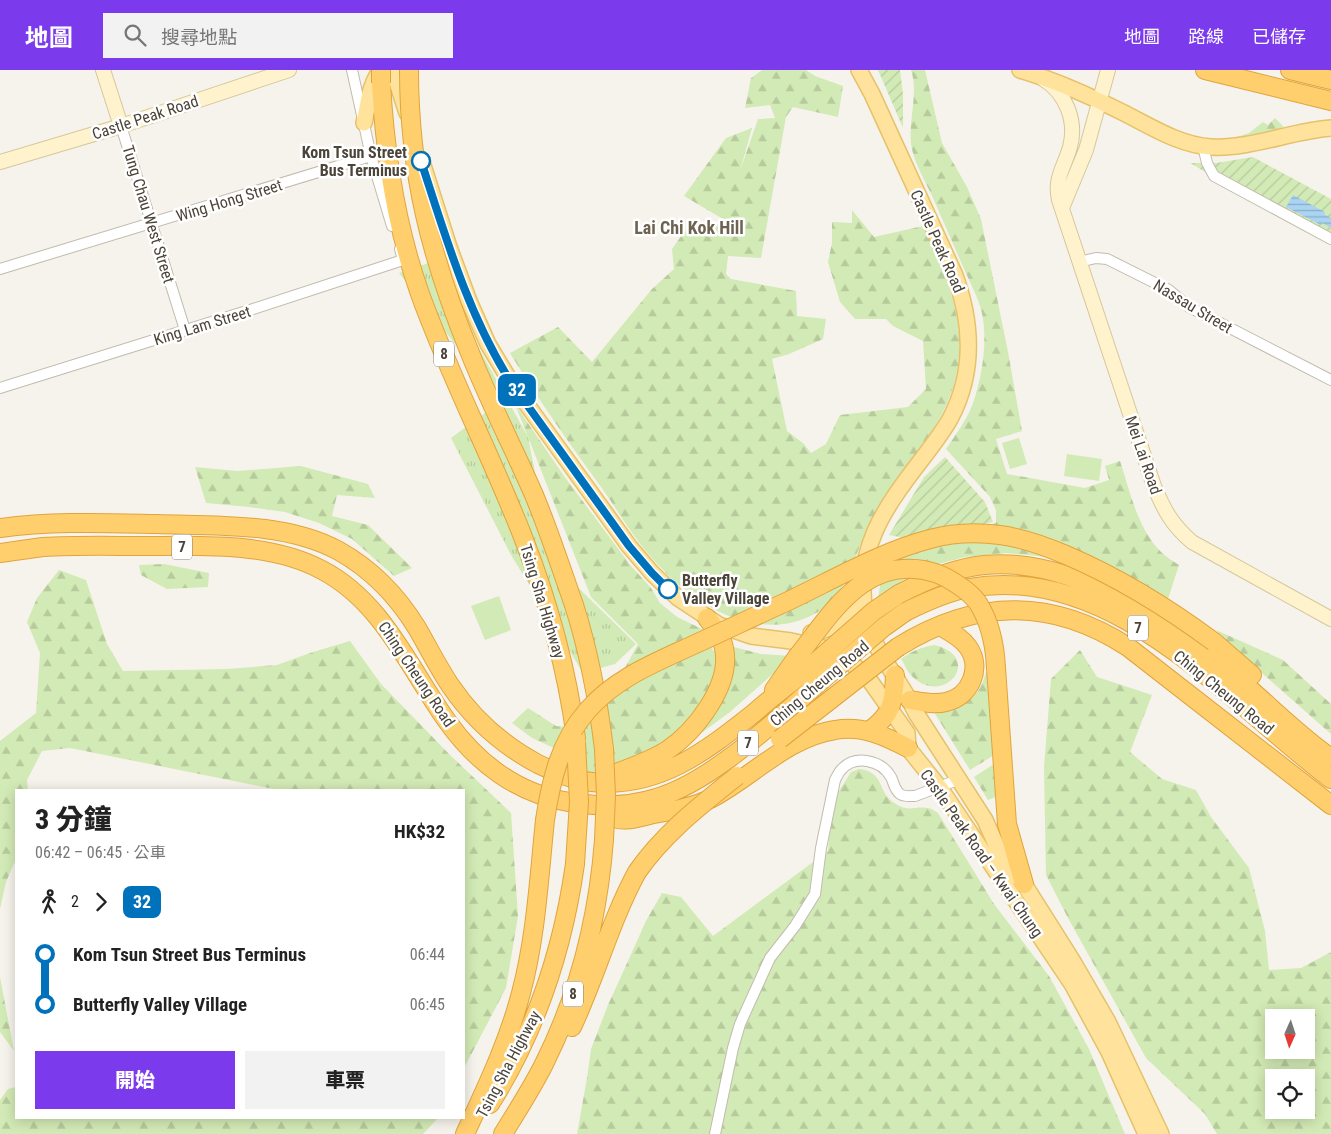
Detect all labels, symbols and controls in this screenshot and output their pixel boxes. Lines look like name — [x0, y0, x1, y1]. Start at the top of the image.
search box — [103, 13, 453, 58]
icon: search — [121, 21, 149, 49]
text: 地圖 — [25, 24, 73, 52]
text: 搜尋地點 — [161, 26, 237, 49]
text: 地圖 — [1124, 26, 1160, 47]
text: 路線 — [1188, 26, 1224, 47]
text: 已儲存 — [1252, 26, 1306, 47]
street label: Castle Peak Road — [90, 91, 201, 144]
street label: Tung Chau West Street — [119, 143, 179, 286]
place label: Kom Tsun Street Bus Terminus — [302, 143, 407, 180]
marker: Kom Tsun Street Bus Terminus — [411, 151, 431, 171]
street label: Wing Hong Street — [174, 175, 285, 226]
street label: Castle Peak Road — [906, 187, 969, 296]
district label: Lai Chi Kok Hill — [634, 217, 744, 238]
street label: Nassau Street — [1150, 275, 1236, 338]
street label: King Lam Street — [151, 302, 253, 349]
road number: 8 — [434, 342, 454, 366]
line badge: 32 — [494, 374, 540, 406]
text: 32 — [508, 379, 526, 400]
street label: Mei Lai Road — [1121, 413, 1166, 497]
road number: 7 — [172, 534, 192, 560]
street label: Tsing Sha Highway — [516, 542, 569, 661]
place label: Butterfly Valley Village — [682, 571, 770, 608]
marker: Butterfly Valley Village — [658, 579, 678, 599]
road number: 7 — [1128, 616, 1148, 640]
street label: Ching Cheung Road — [374, 618, 459, 731]
street label: Ching Cheung Road — [766, 636, 873, 730]
street label: Ching Cheung Road — [1170, 646, 1278, 739]
road number: 7 — [738, 730, 758, 756]
street label: Castle Peak Road – Kwai Chung — [916, 766, 1047, 941]
text: 3 分鐘 — [35, 803, 112, 836]
text: HK$32 — [394, 820, 445, 843]
text: 06:42 – 06:45 · 公車 — [35, 843, 165, 862]
icon: walk — [35, 888, 63, 916]
icon: forward — [87, 888, 115, 916]
text: 32 — [133, 891, 151, 912]
text: 2 — [71, 892, 79, 911]
text: Kom Tsun Street Bus Terminus — [73, 943, 306, 966]
text: 06:44 — [410, 945, 445, 964]
road number: 8 — [563, 982, 583, 1006]
text: Butterfly Valley Village — [73, 993, 247, 1016]
text: 06:45 — [410, 995, 445, 1014]
street label: Tsing Sha Highway — [472, 1007, 545, 1121]
north arrow — [1265, 1009, 1315, 1059]
map controls — [1265, 1009, 1315, 1119]
button: 開始 — [35, 1051, 235, 1109]
button: 車票 — [245, 1051, 445, 1109]
button: locate — [1265, 1069, 1315, 1119]

